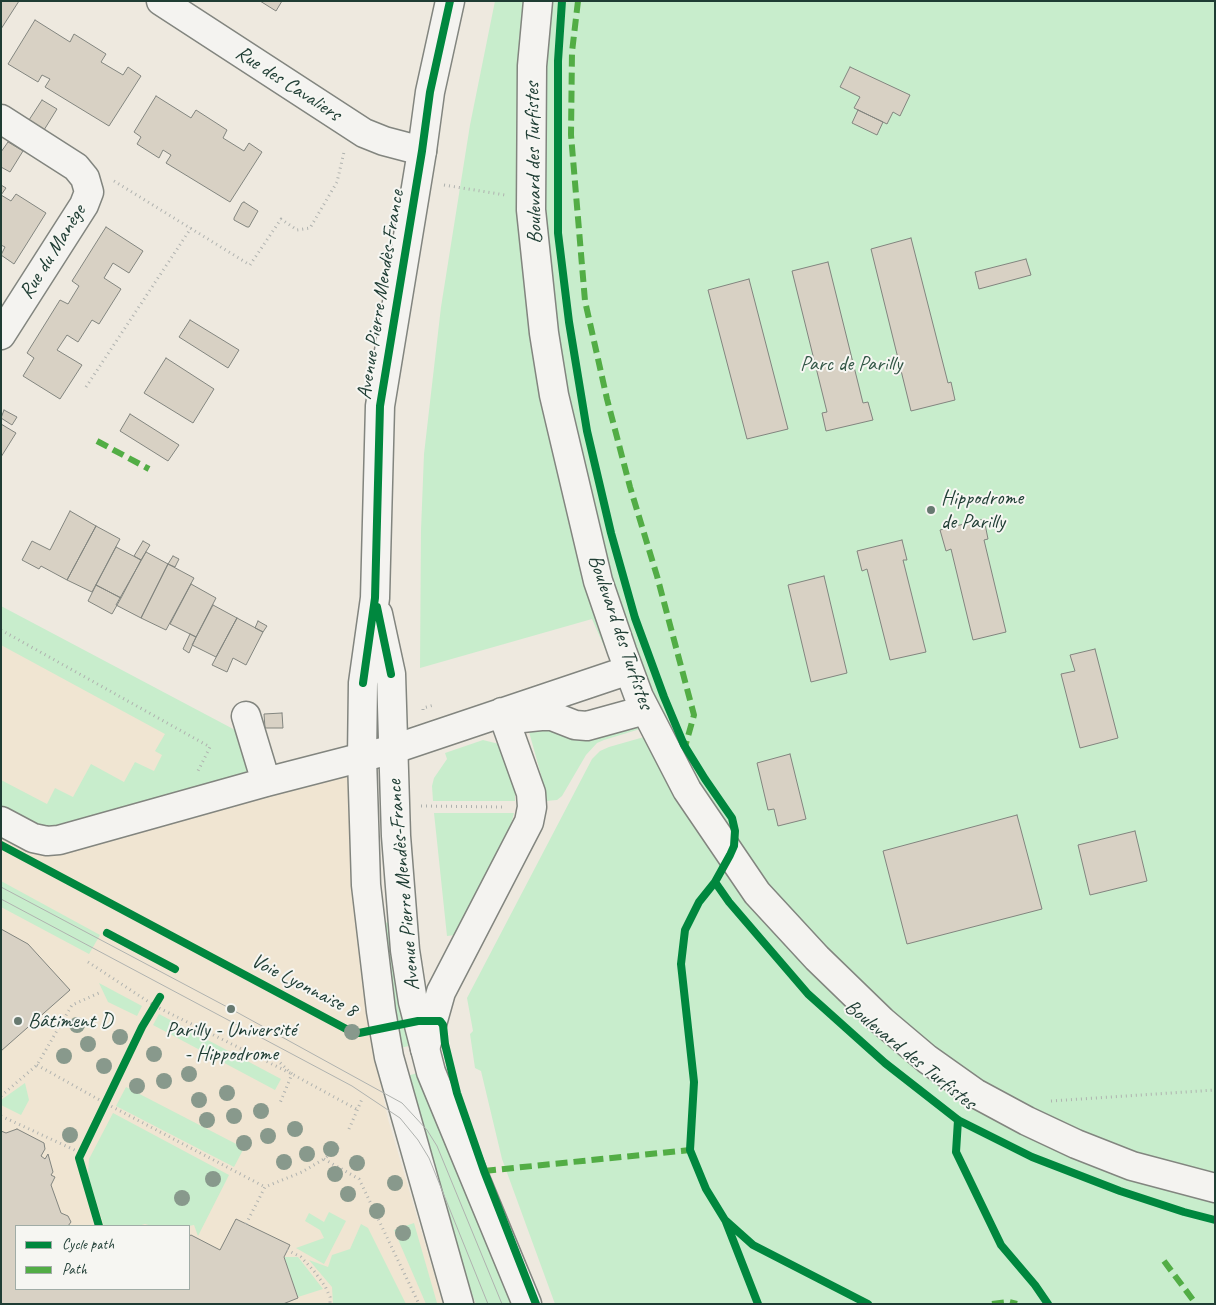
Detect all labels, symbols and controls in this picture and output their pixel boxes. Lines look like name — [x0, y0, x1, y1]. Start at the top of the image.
street label: Rue des Cavaliers — [231, 41, 345, 127]
street label: Boulevard des Turfistes — [520, 82, 548, 244]
street label: Avenue Pierre Mendès-France — [352, 189, 410, 401]
street label: Rue du Manège — [14, 200, 92, 304]
park label: Parc de Parilly — [800, 351, 902, 377]
place label: Hippodrome de Parilly — [941, 485, 1023, 535]
marker: Hippodrome de Parilly — [925, 504, 937, 516]
street label: Boulevard des Turfistes — [582, 551, 658, 713]
street label: Avenue Pierre Mendès-France — [382, 778, 426, 992]
street label: Voie Lyonnaise 8 — [247, 948, 361, 1024]
street label: Boulevard des Turfistes — [839, 994, 981, 1116]
marker: Parilly - Université - Hippodrome — [225, 1003, 237, 1015]
place label: Bâtiment D — [28, 1008, 112, 1034]
marker: Bâtiment D — [12, 1015, 24, 1027]
place label: Parilly - Université - Hippodrome — [166, 1017, 296, 1067]
legend — [15, 1225, 190, 1290]
text: Cycle path — [62, 1235, 114, 1254]
text: Path — [62, 1260, 87, 1279]

